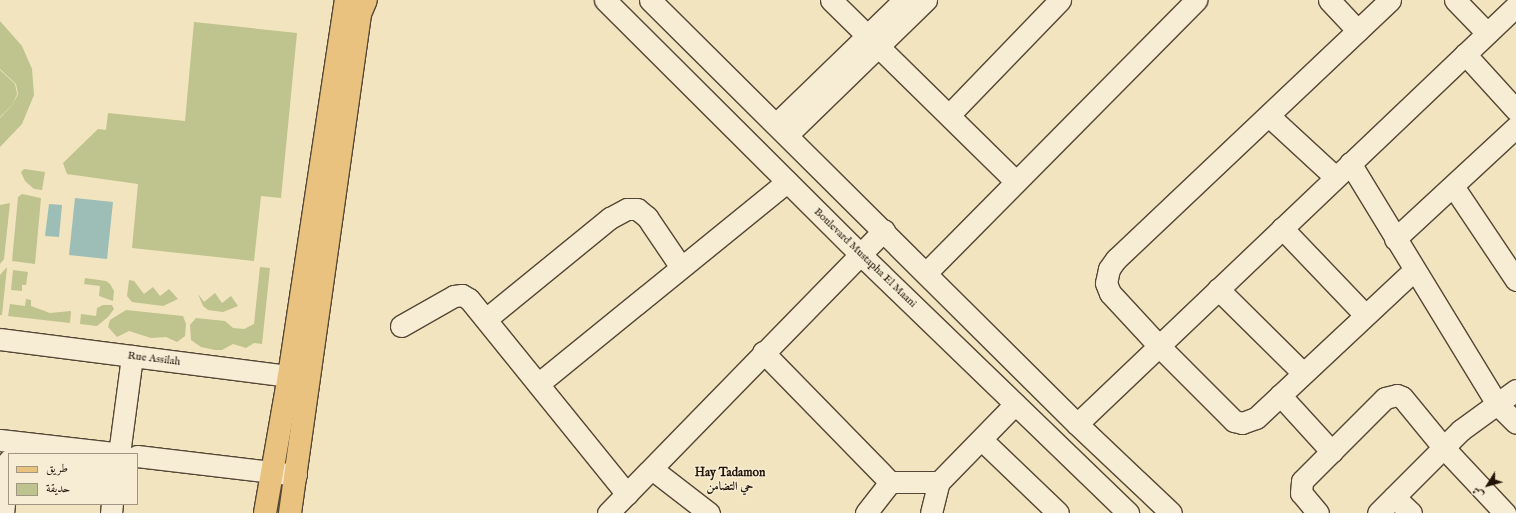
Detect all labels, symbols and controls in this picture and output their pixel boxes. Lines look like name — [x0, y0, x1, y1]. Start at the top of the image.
street label: Boulevard Mustapha El Maani — [811, 205, 919, 311]
street label: Rue Assilah — [127, 349, 181, 369]
legend — [8, 453, 138, 505]
text: طريق — [46, 461, 68, 476]
north arrow — [1468, 465, 1508, 505]
district label: Hay Tadamon حي التضامن — [695, 466, 765, 494]
text: حديقة — [46, 481, 70, 496]
text: ش — [1470, 484, 1487, 501]

